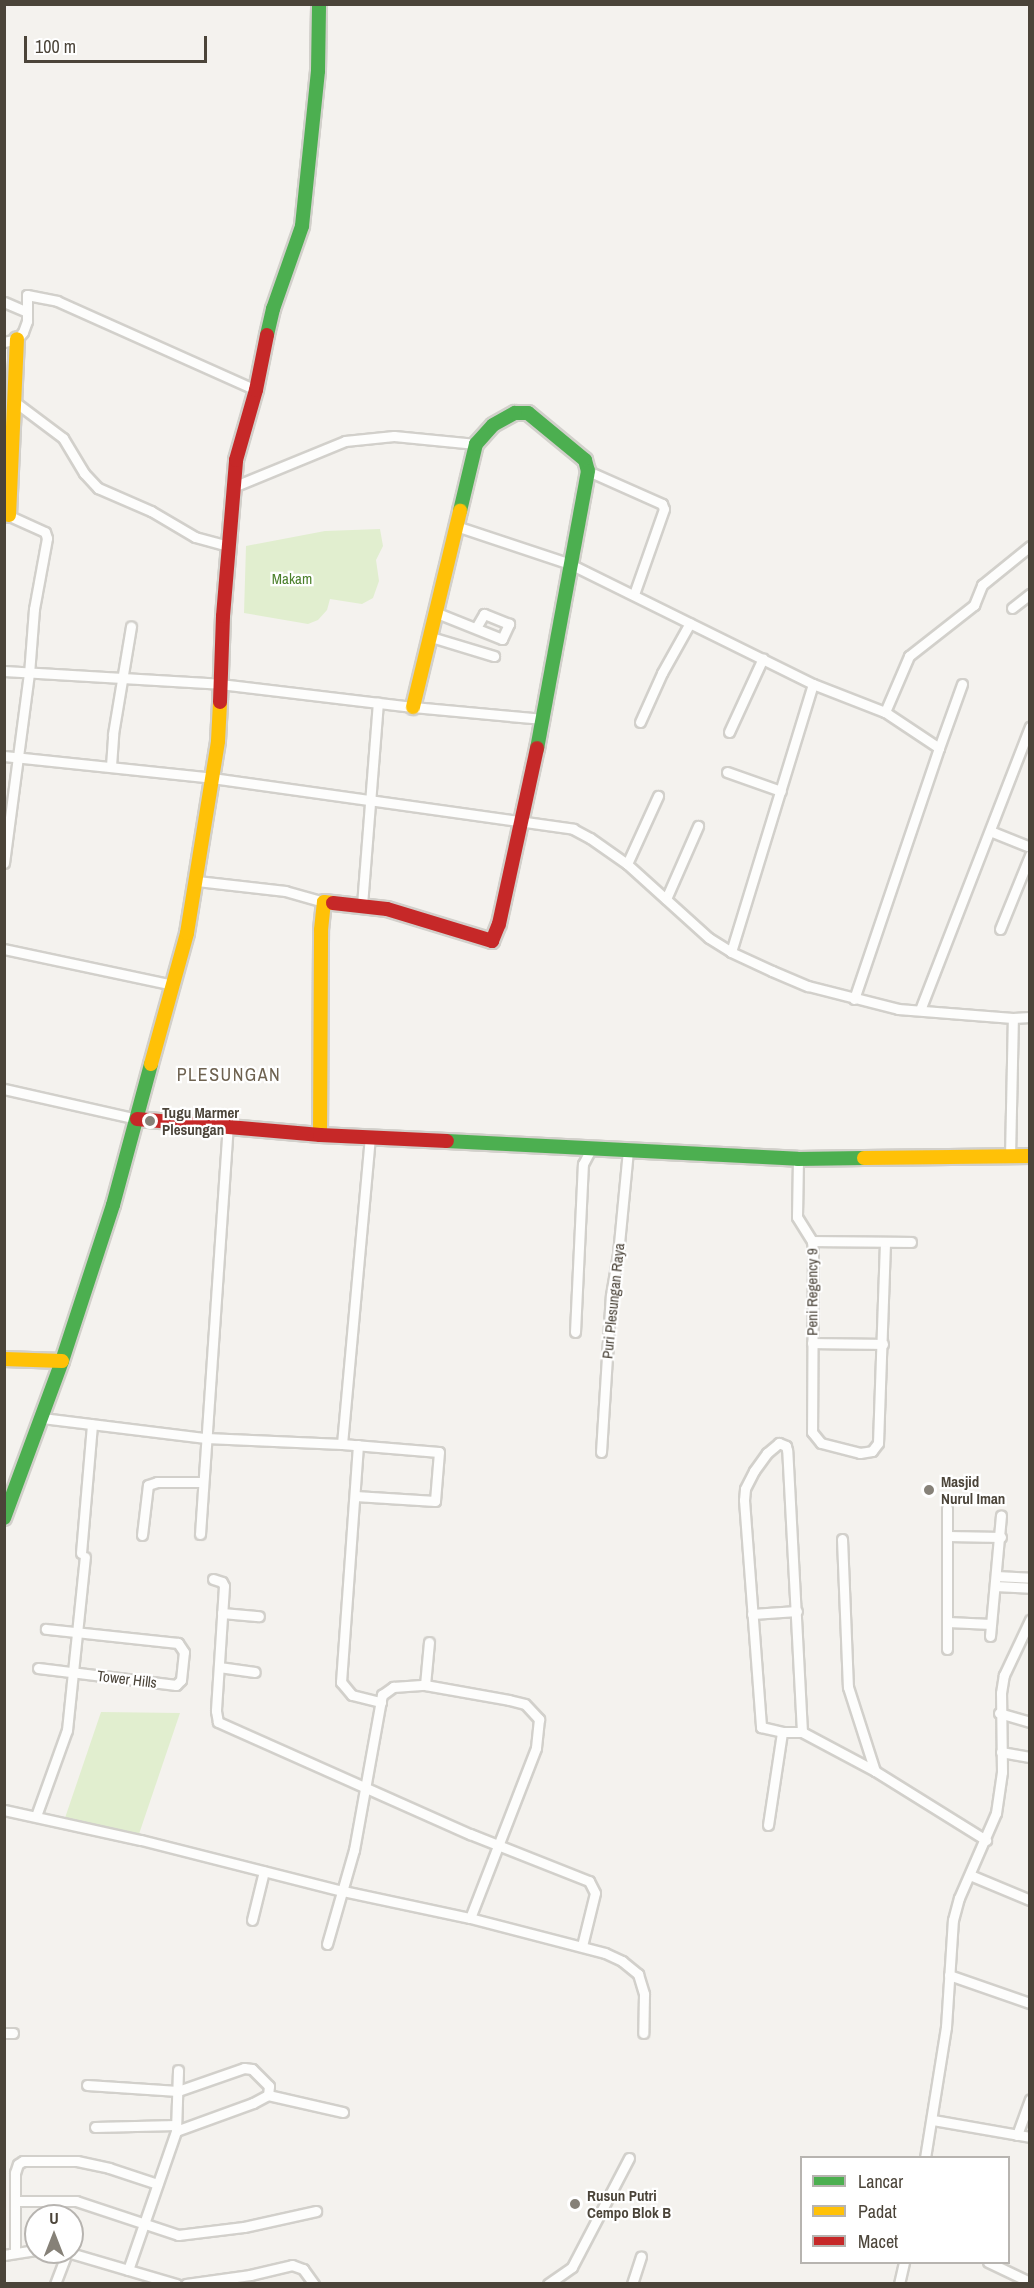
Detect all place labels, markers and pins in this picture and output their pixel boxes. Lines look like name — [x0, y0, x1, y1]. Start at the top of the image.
place label: Tugu Marmer Plesungan — [162, 1103, 239, 1138]
marker: Tugu Marmer Plesungan — [143, 1114, 157, 1128]
place label: Masjid Nurul Iman — [941, 1472, 1005, 1507]
marker: Masjid Nurul Iman — [922, 1483, 936, 1497]
place label: Rusun Putri Cempo Blok B — [587, 2186, 671, 2221]
marker: Rusun Putri Cempo Blok B — [568, 2197, 582, 2211]

